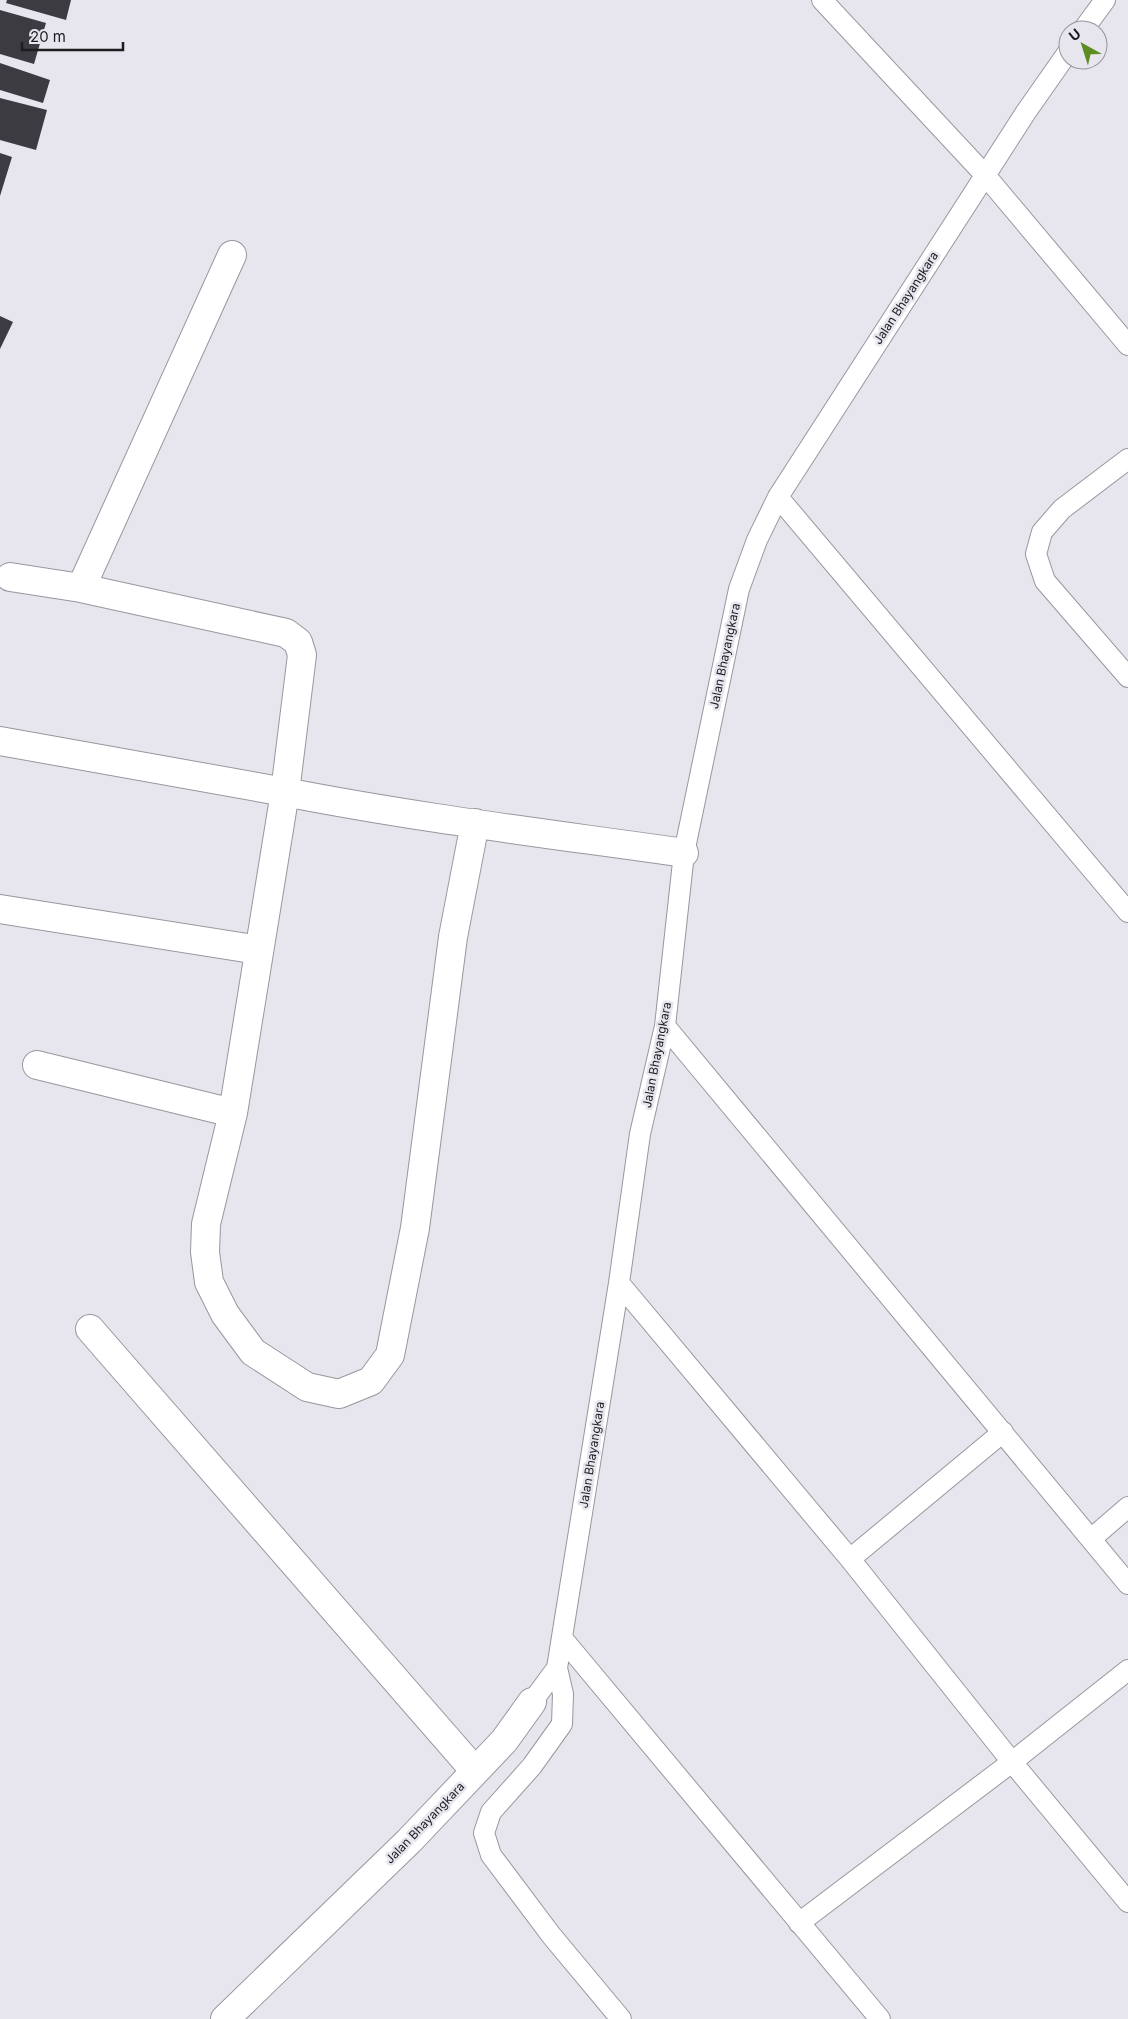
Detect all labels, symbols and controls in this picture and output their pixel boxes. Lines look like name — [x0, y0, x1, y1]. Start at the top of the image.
scale bar — [22, 20, 124, 52]
north arrow — [1058, 20, 1108, 70]
text: U — [1065, 25, 1084, 44]
text: 20 m — [30, 27, 66, 46]
street label: Jalan Bhayangkara — [870, 248, 941, 347]
street label: Jalan Bhayangkara — [706, 602, 743, 710]
street label: Jalan Bhayangkara — [639, 1001, 674, 1109]
street label: Jalan Bhayangkara — [576, 1401, 607, 1509]
street label: Jalan Bhayangkara — [382, 1779, 467, 1867]

